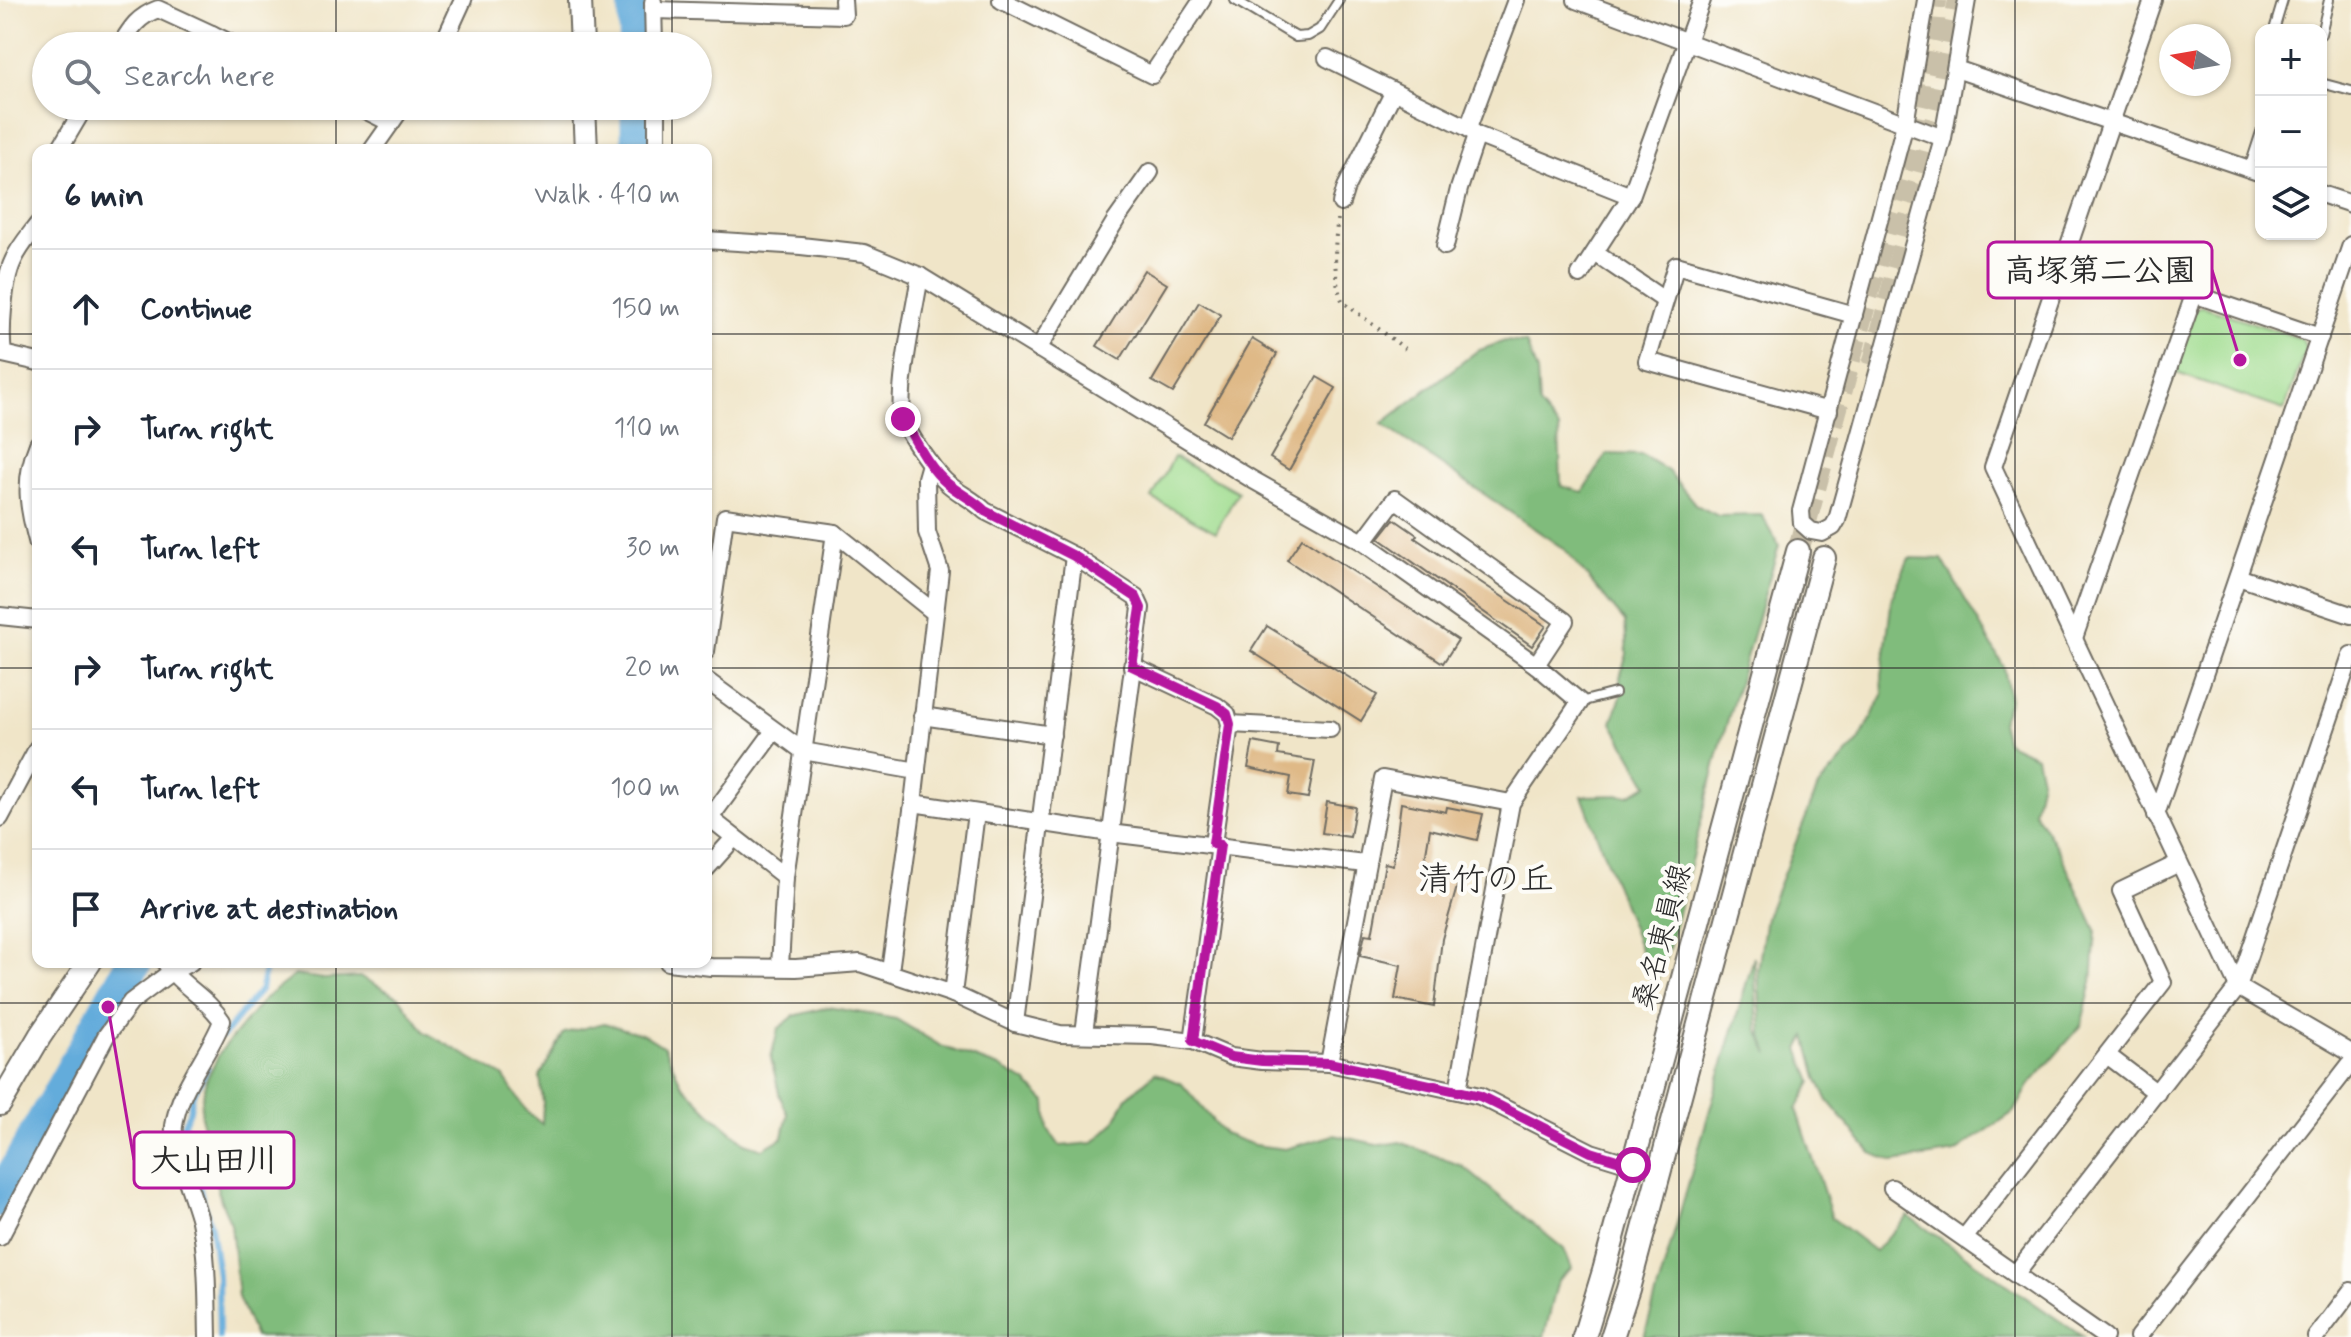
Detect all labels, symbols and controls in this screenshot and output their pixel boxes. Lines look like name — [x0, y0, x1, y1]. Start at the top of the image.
north arrow — [2159, 24, 2231, 96]
map controls — [2255, 24, 2327, 240]
button: + — [2255, 24, 2327, 96]
search box — [32, 32, 712, 120]
icon: search — [60, 54, 104, 98]
text: Search here — [124, 57, 275, 96]
button: − — [2255, 96, 2327, 168]
button: layers — [2255, 168, 2327, 240]
text: 6 min — [64, 174, 144, 219]
text: Walk · 410 m — [534, 179, 680, 213]
callout: 高塚第二公園 — [1988, 242, 2212, 298]
text: 高塚第二公園 — [2004, 251, 2196, 293]
icon: ahead — [64, 287, 108, 331]
text: Continue — [140, 290, 252, 329]
text: 150 m — [611, 292, 680, 326]
route end — [885, 401, 921, 437]
icon: right — [64, 407, 108, 451]
text: Turn right — [140, 410, 273, 449]
text: 110 m — [614, 412, 680, 446]
icon: left — [64, 527, 108, 571]
text: Turn left — [140, 530, 260, 569]
text: 30 m — [626, 532, 680, 566]
icon: right — [64, 647, 108, 691]
text: Turn right — [140, 650, 273, 689]
text: 20 m — [625, 652, 680, 686]
icon: left — [64, 767, 108, 811]
text: Turn left — [140, 770, 260, 809]
text: 100 m — [610, 772, 680, 806]
district label: 清竹の丘 — [1418, 858, 1554, 903]
street label: 桑名東員線 — [1625, 860, 1701, 1014]
icon: arrive — [64, 887, 108, 931]
text: Arrive at destination — [140, 890, 398, 929]
callout: 大山田川 — [134, 1132, 294, 1188]
text: 大山田川 — [150, 1141, 278, 1183]
route start — [1615, 1147, 1651, 1183]

